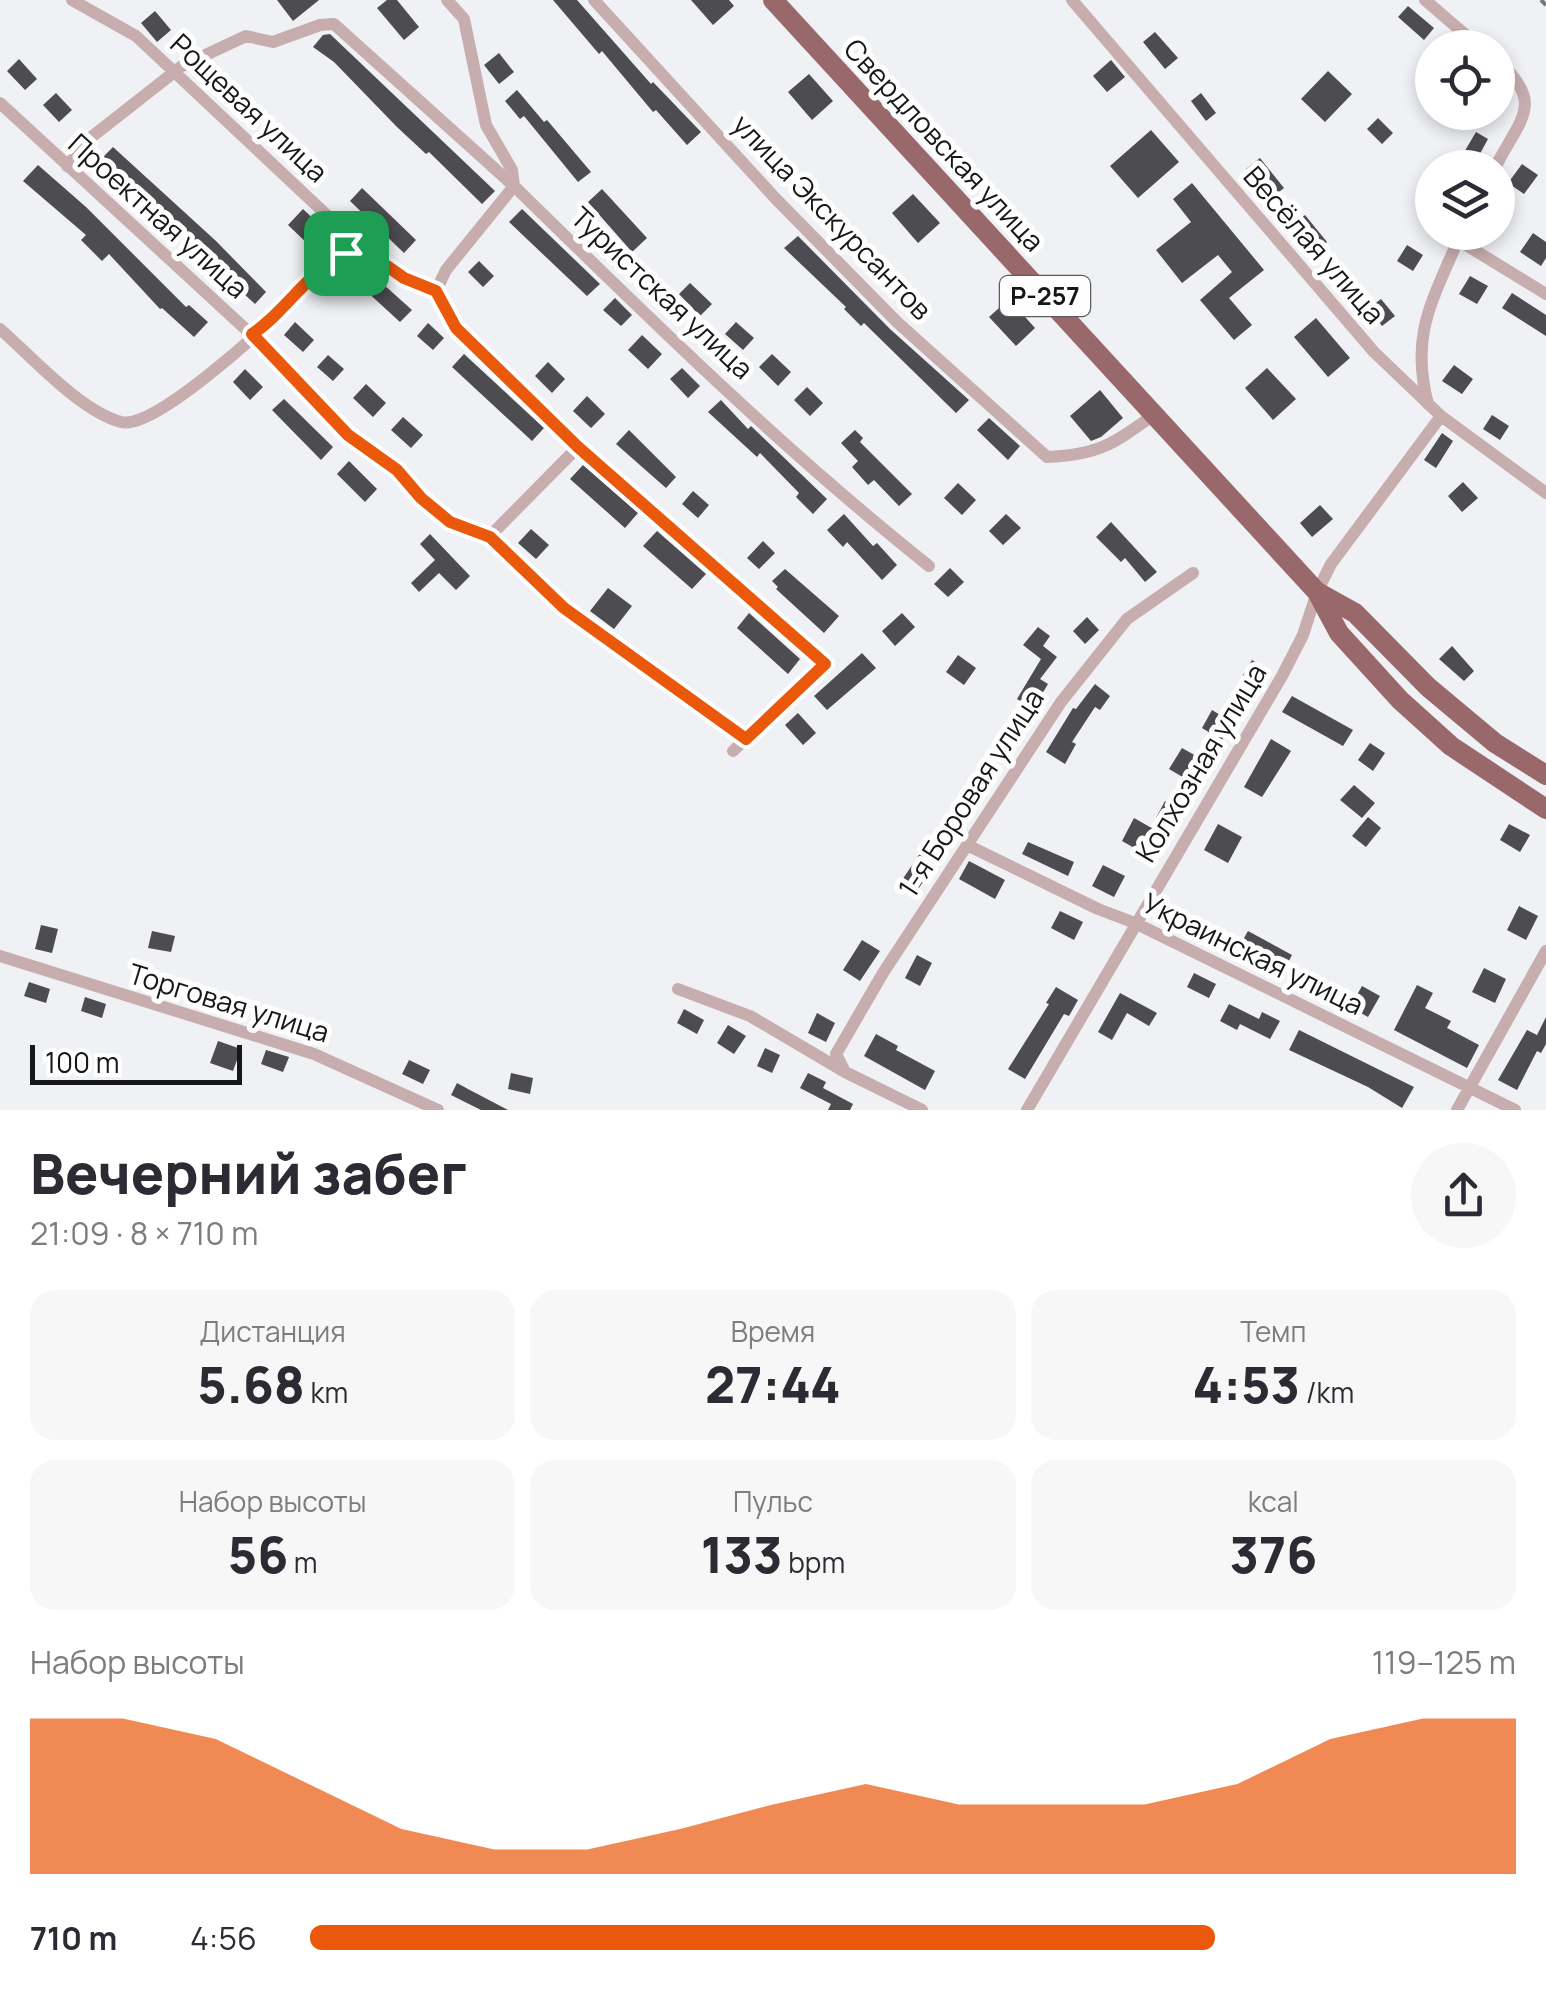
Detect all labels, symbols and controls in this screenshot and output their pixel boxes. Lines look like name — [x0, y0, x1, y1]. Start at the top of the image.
street label: Рощевая улица — [163, 24, 337, 190]
street label: Свердловская улица — [836, 30, 1053, 259]
map controls — [1415, 30, 1515, 250]
button: locate — [1415, 30, 1515, 130]
street label: улица Экскурсантов — [725, 105, 941, 327]
street label: Проектная улица — [61, 124, 257, 306]
button: layers — [1415, 150, 1515, 250]
street label: Весёлая улица — [1236, 157, 1394, 331]
street label: Туристская улица — [563, 198, 762, 387]
pin — [304, 211, 389, 296]
icon: arrive — [319, 226, 374, 281]
road number: Р-257 — [1000, 276, 1090, 316]
street label: Колхозная улица — [1126, 656, 1274, 869]
street label: 1-я Боровая улица — [889, 681, 1052, 904]
street label: Украинская улица — [1137, 883, 1370, 1023]
street label: Торговая улица — [124, 954, 334, 1051]
scale bar — [30, 1040, 242, 1084]
text: 100 m — [45, 1043, 119, 1081]
text: Вечерний забег — [30, 1135, 467, 1211]
button: share — [1411, 1143, 1516, 1248]
text: 21:09 · 8 × 710 m — [30, 1211, 258, 1255]
text: Дистанция — [200, 1312, 346, 1350]
text: Время — [731, 1312, 815, 1350]
text: Темп — [1240, 1312, 1306, 1350]
text: 5.68 — [197, 1350, 305, 1418]
text: 27:44 — [705, 1350, 841, 1418]
text: 4:53 — [1192, 1350, 1300, 1418]
text: km — [305, 1373, 348, 1411]
text: /km — [1300, 1373, 1354, 1411]
text: Набор высоты — [179, 1482, 367, 1520]
text: Пульс — [733, 1482, 813, 1520]
text: kcal — [1248, 1482, 1299, 1520]
text: 56 — [228, 1520, 288, 1588]
text: 133 — [701, 1520, 783, 1588]
text: 376 — [1229, 1520, 1317, 1588]
text: m — [288, 1543, 318, 1581]
text: bpm — [783, 1543, 845, 1581]
text: Набор высоты — [30, 1640, 245, 1684]
text: 119–125 m — [1372, 1640, 1516, 1684]
text: 710 m — [30, 1916, 117, 1960]
text: 4:56 — [190, 1916, 257, 1960]

